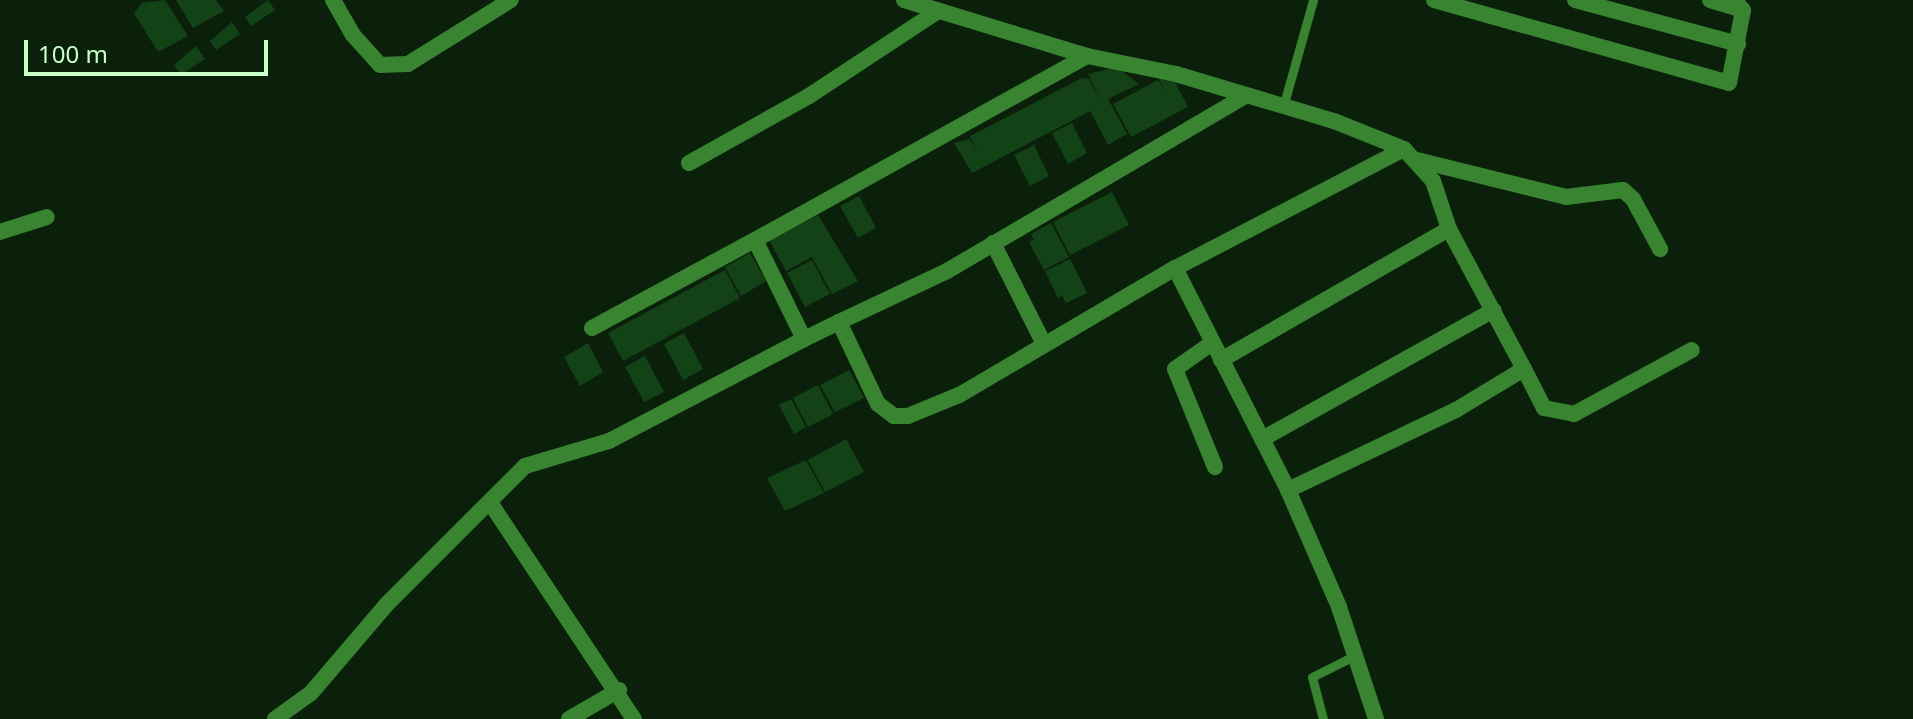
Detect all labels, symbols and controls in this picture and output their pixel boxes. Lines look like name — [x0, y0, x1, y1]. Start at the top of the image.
scale bar — [28, 24, 272, 74]
text: 100 m — [38, 37, 108, 70]

